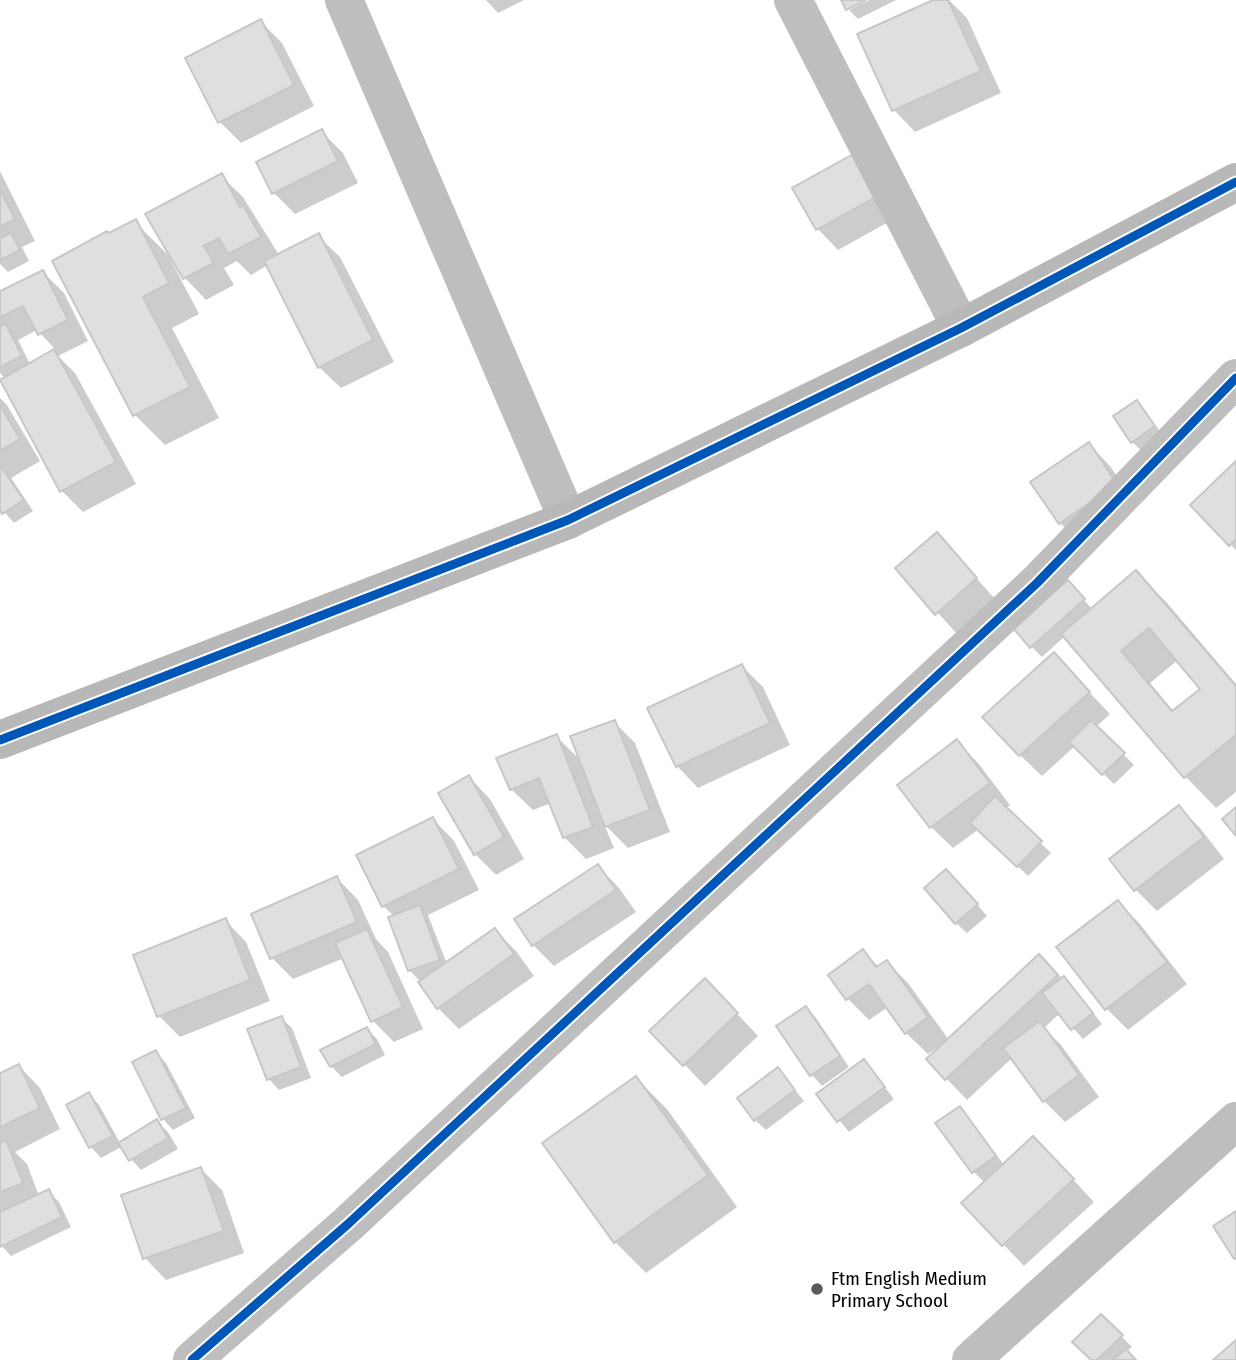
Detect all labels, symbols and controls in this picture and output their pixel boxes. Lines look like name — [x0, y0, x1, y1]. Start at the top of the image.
place label: Ftm English Medium Primary School — [831, 1267, 987, 1312]
marker: Ftm English Medium Primary School — [809, 1281, 825, 1297]

